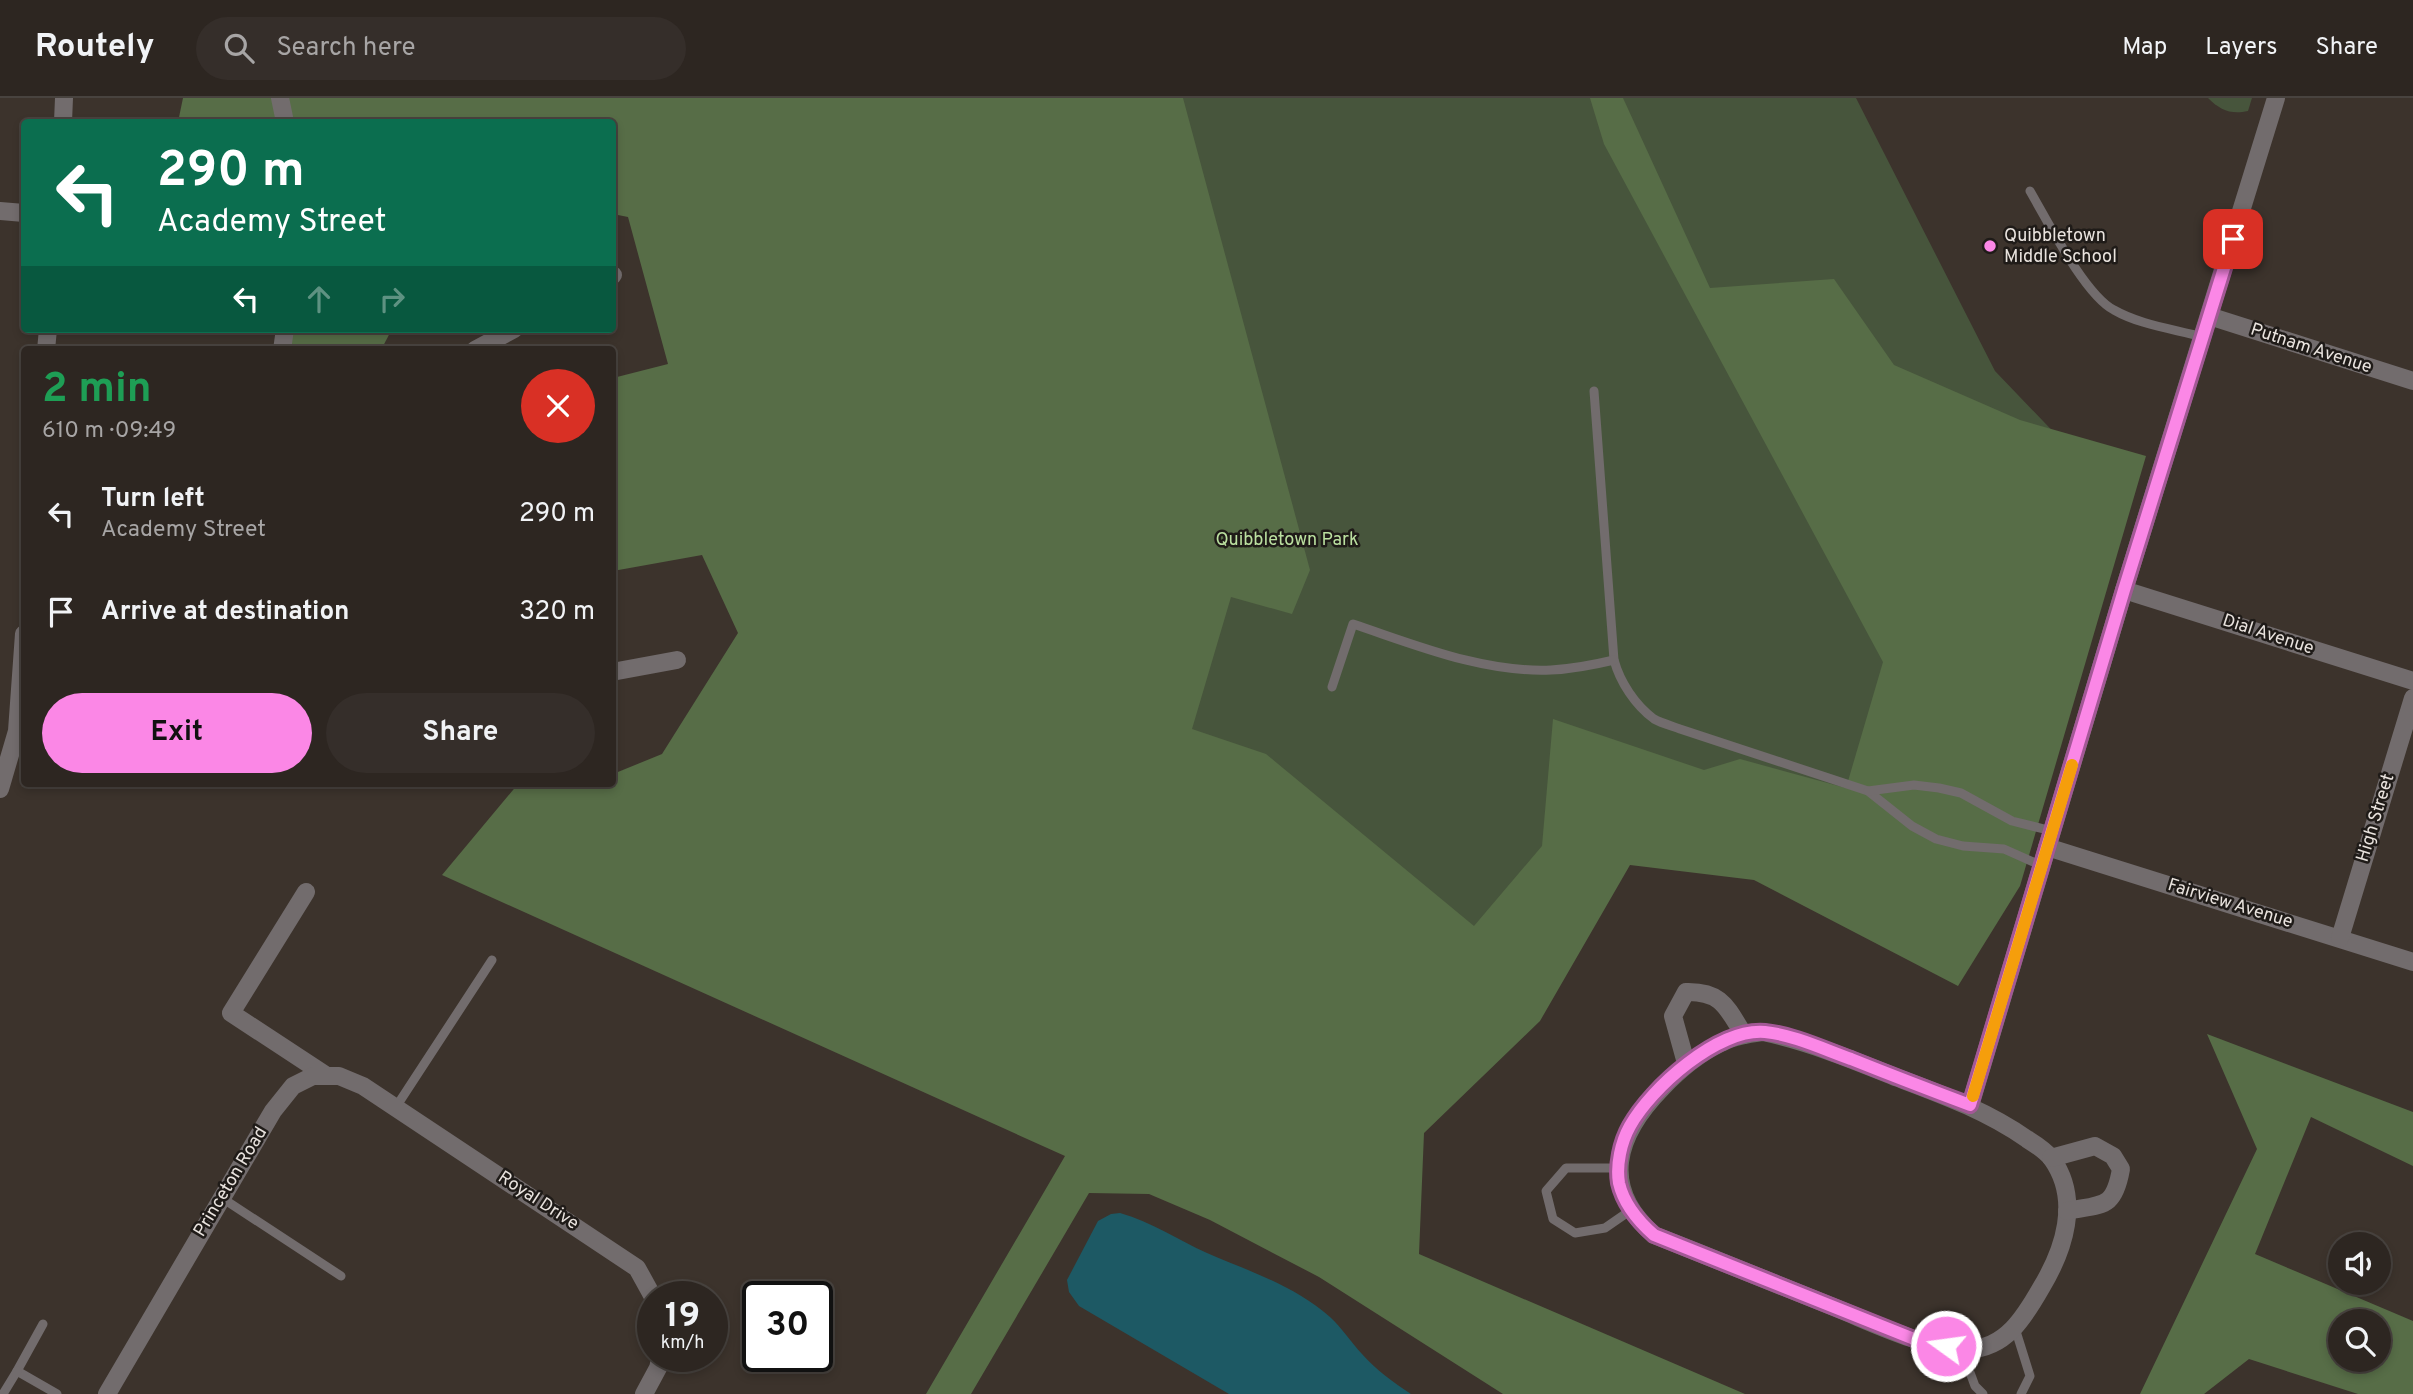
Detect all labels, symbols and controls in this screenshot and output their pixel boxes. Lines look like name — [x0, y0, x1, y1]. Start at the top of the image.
search box — [196, 17, 686, 80]
text: Routely — [35, 27, 154, 69]
icon: search — [220, 29, 258, 67]
text: Search here — [276, 32, 415, 65]
text: Map — [2122, 33, 2167, 63]
text: Layers — [2205, 33, 2277, 63]
text: Share — [2315, 33, 2378, 63]
text: 290 m — [157, 142, 305, 204]
icon: left — [42, 147, 133, 238]
text: Academy Street — [157, 203, 387, 243]
pin — [2203, 209, 2263, 269]
icon: arrive — [2214, 220, 2252, 258]
place label: Quibbletown Middle School — [2004, 225, 2117, 269]
marker: Quibbletown Middle School — [1982, 238, 1998, 254]
icon: left — [227, 280, 265, 318]
icon: ahead — [300, 280, 338, 318]
icon: right — [373, 280, 411, 318]
street label: Putnam Avenue — [2247, 319, 2375, 379]
text: 2 min — [42, 364, 152, 417]
button: close — [521, 369, 595, 443]
text: 610 m · 09:49 — [42, 417, 176, 446]
text: Turn left — [101, 483, 205, 516]
icon: left — [42, 495, 80, 533]
text: 290 m — [519, 498, 595, 531]
text: Academy Street — [101, 516, 266, 545]
park label: Quibbletown Park — [1215, 529, 1359, 552]
icon: arrive — [42, 593, 80, 631]
text: Arrive at destination — [101, 596, 349, 629]
text: 320 m — [519, 596, 595, 629]
street label: Dial Avenue — [2219, 609, 2317, 661]
button: Exit — [42, 693, 312, 773]
button: Share — [326, 693, 595, 773]
street label: High Street — [2352, 771, 2400, 865]
street label: Fairview Avenue — [2165, 874, 2295, 934]
street label: Princeton Road — [189, 1123, 273, 1241]
street label: Royal Drive — [493, 1166, 583, 1236]
map controls — [2328, 1232, 2391, 1372]
button: sound — [2328, 1232, 2391, 1295]
speed limit sign: 30 — [742, 1281, 833, 1372]
text: 19 — [665, 1295, 700, 1339]
position arrow — [1909, 1309, 1983, 1383]
button: search — [2328, 1309, 2391, 1372]
text: km/h — [661, 1332, 704, 1355]

